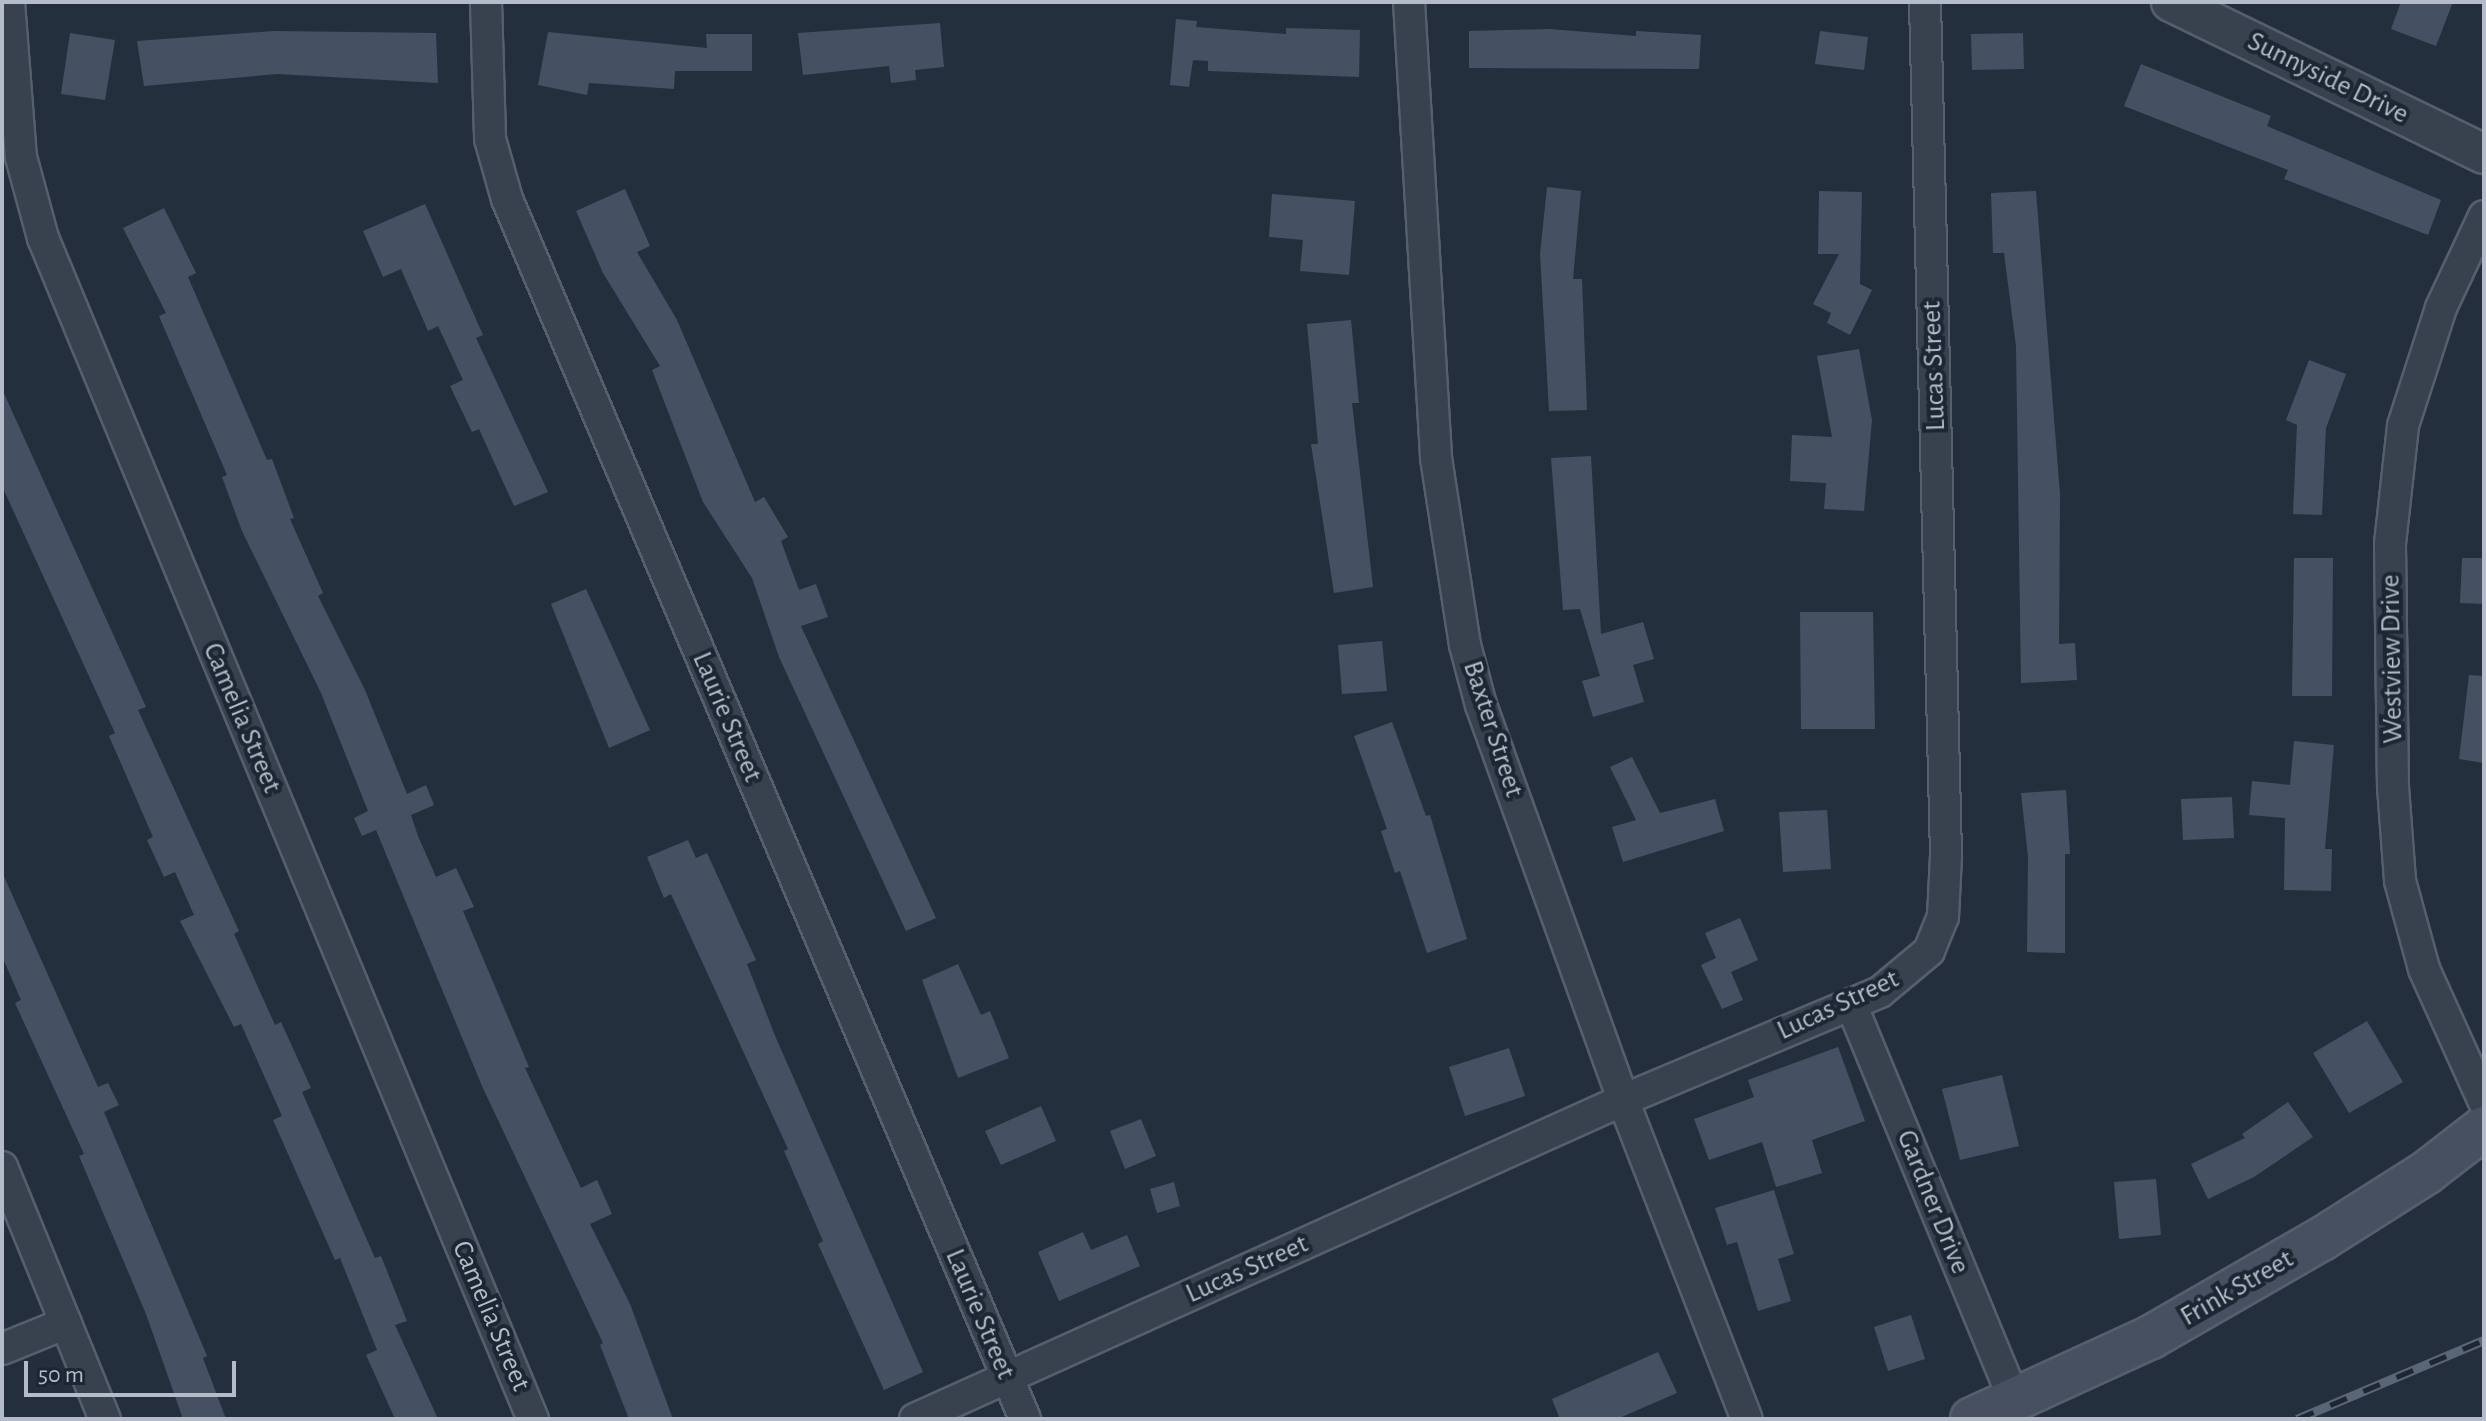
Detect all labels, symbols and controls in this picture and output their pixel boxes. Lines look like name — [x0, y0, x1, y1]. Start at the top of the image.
street label: Sunnyside Drive — [2242, 25, 2414, 131]
street label: Lucas Street — [1915, 300, 1953, 432]
street label: Westview Drive — [2374, 574, 2410, 744]
street label: Camelia Street — [195, 638, 289, 798]
street label: Laurie Street — [685, 647, 769, 787]
street label: Baxter Street — [1455, 657, 1531, 801]
street label: Lucas Street — [1772, 962, 1904, 1048]
street label: Gardner Drive — [1889, 1125, 1977, 1279]
street label: Lucas Street — [1181, 1227, 1313, 1311]
street label: Camelia Street — [444, 1236, 538, 1396]
street label: Frink Street — [2175, 1242, 2299, 1334]
street label: Laurie Street — [938, 1244, 1022, 1384]
scale bar — [28, 1345, 240, 1395]
text: 50 m — [38, 1363, 84, 1387]

